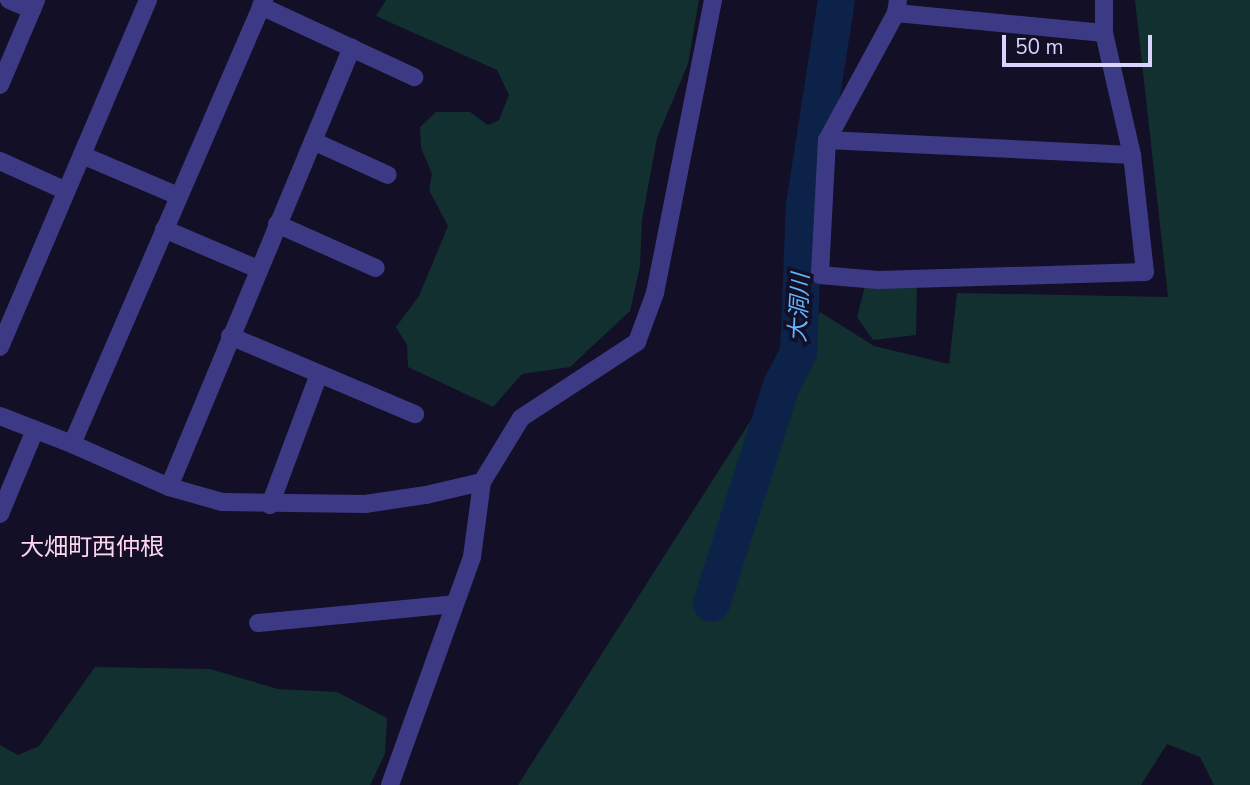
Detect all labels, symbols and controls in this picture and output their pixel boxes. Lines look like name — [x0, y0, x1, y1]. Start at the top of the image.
scale bar — [1005, 21, 1156, 65]
text: 50 m — [1015, 33, 1064, 61]
water label: 大洞川 — [784, 273, 816, 343]
district label: 大畑町西仲根 — [20, 534, 164, 562]

